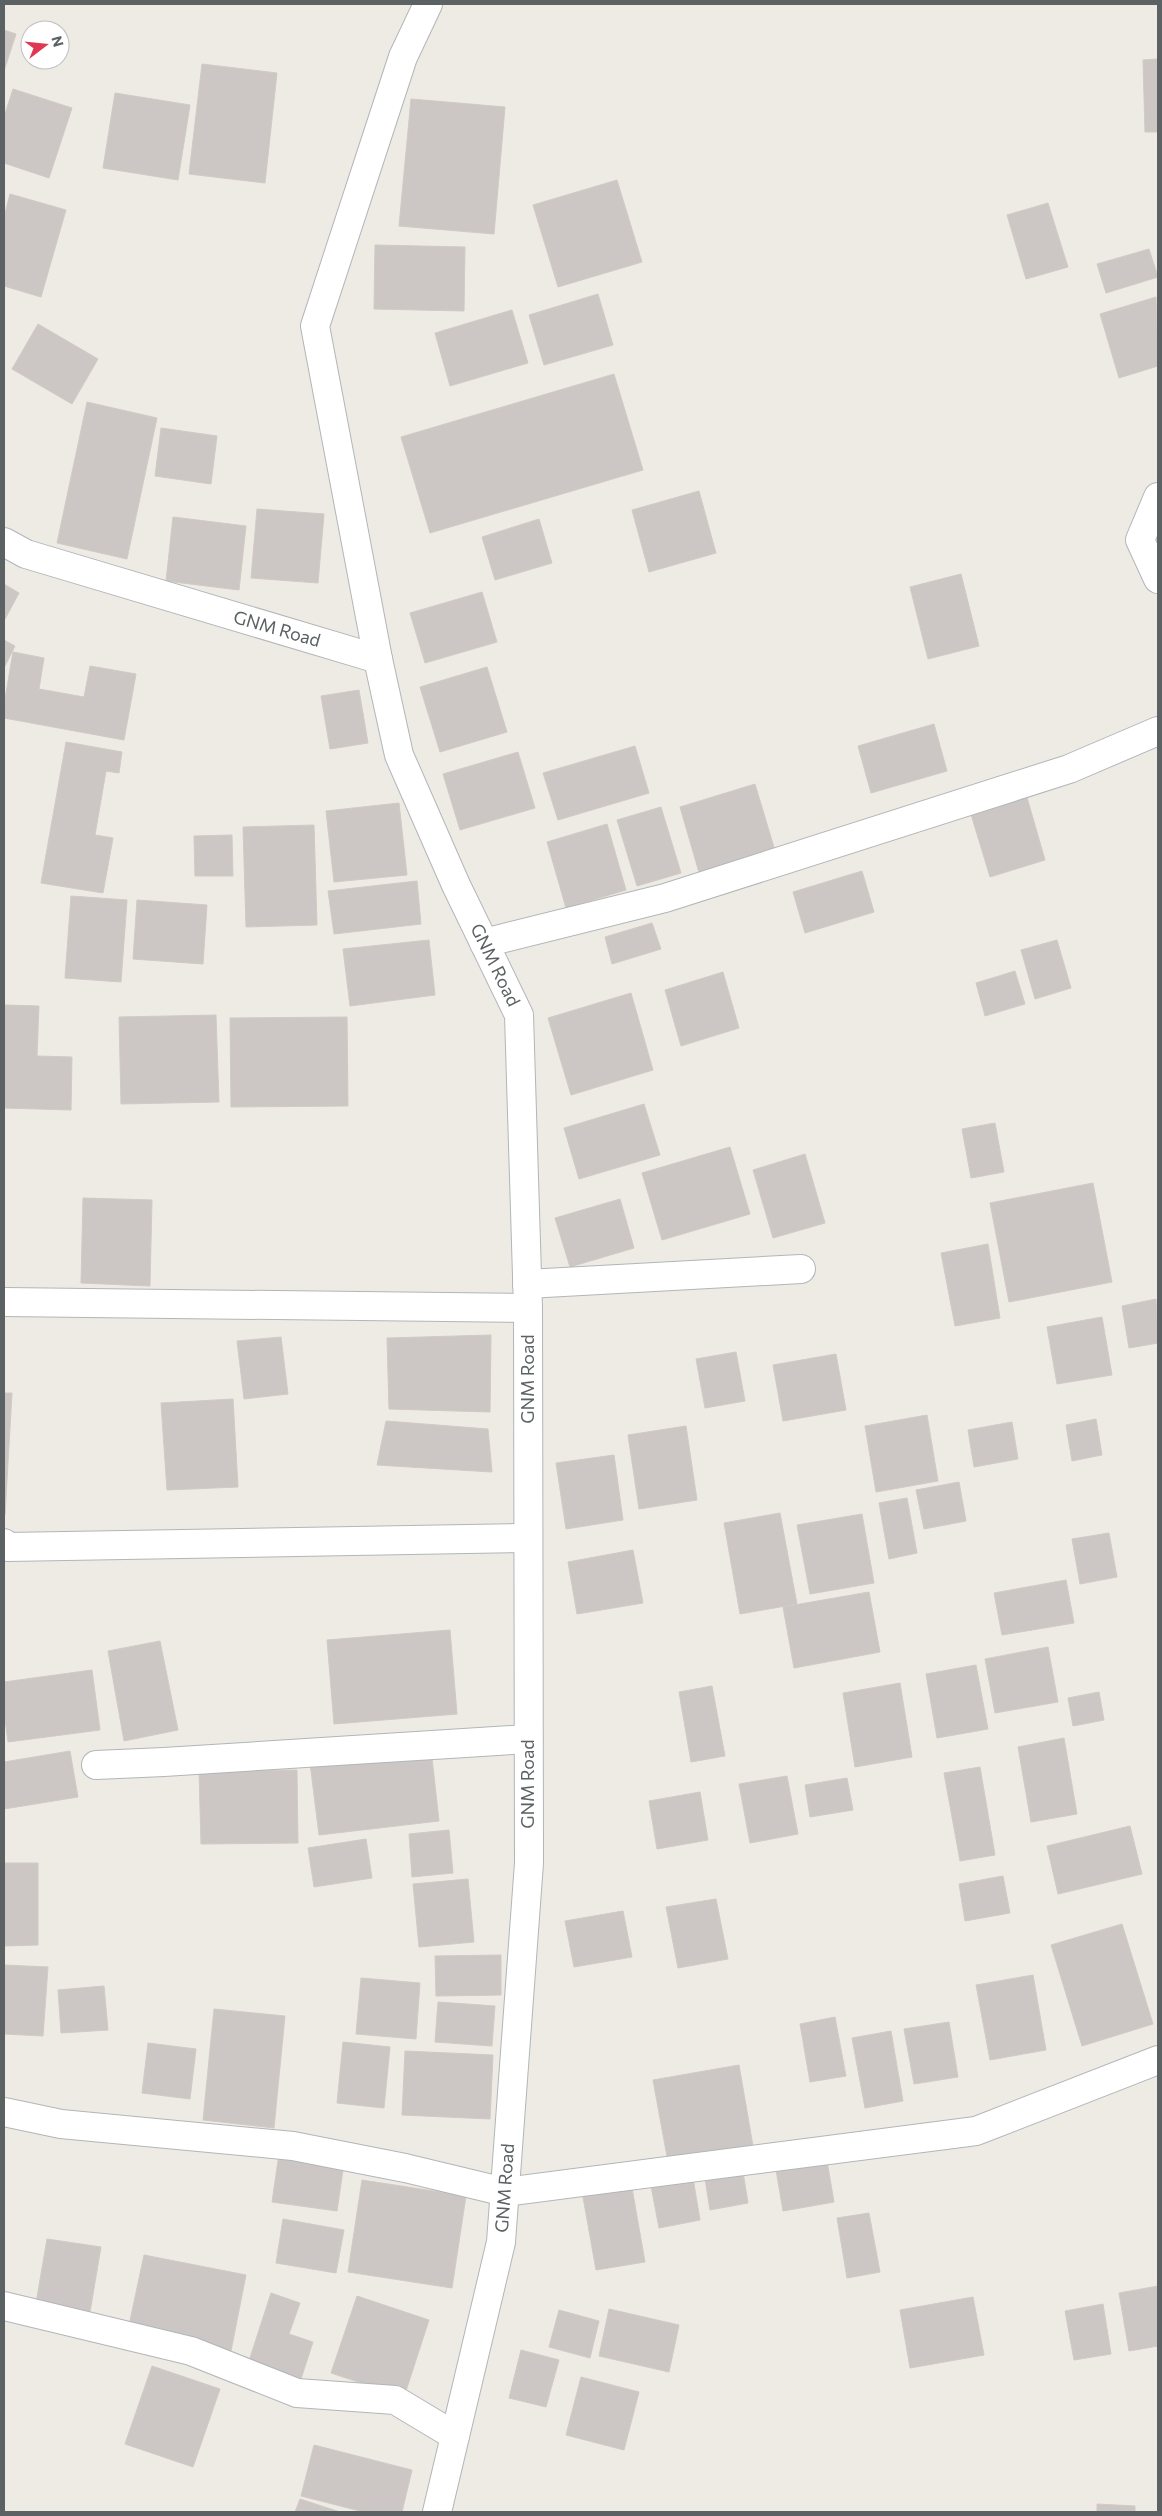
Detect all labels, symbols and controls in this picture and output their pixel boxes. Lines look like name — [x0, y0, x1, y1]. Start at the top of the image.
north arrow — [20, 20, 70, 70]
text: N — [48, 34, 68, 49]
street label: GNM Road — [231, 605, 323, 651]
street label: GNM Road — [466, 920, 525, 1010]
street label: GNM Road — [516, 1334, 538, 1424]
street label: GNM Road — [516, 1739, 538, 1829]
street label: GNM Road — [490, 2143, 518, 2233]

